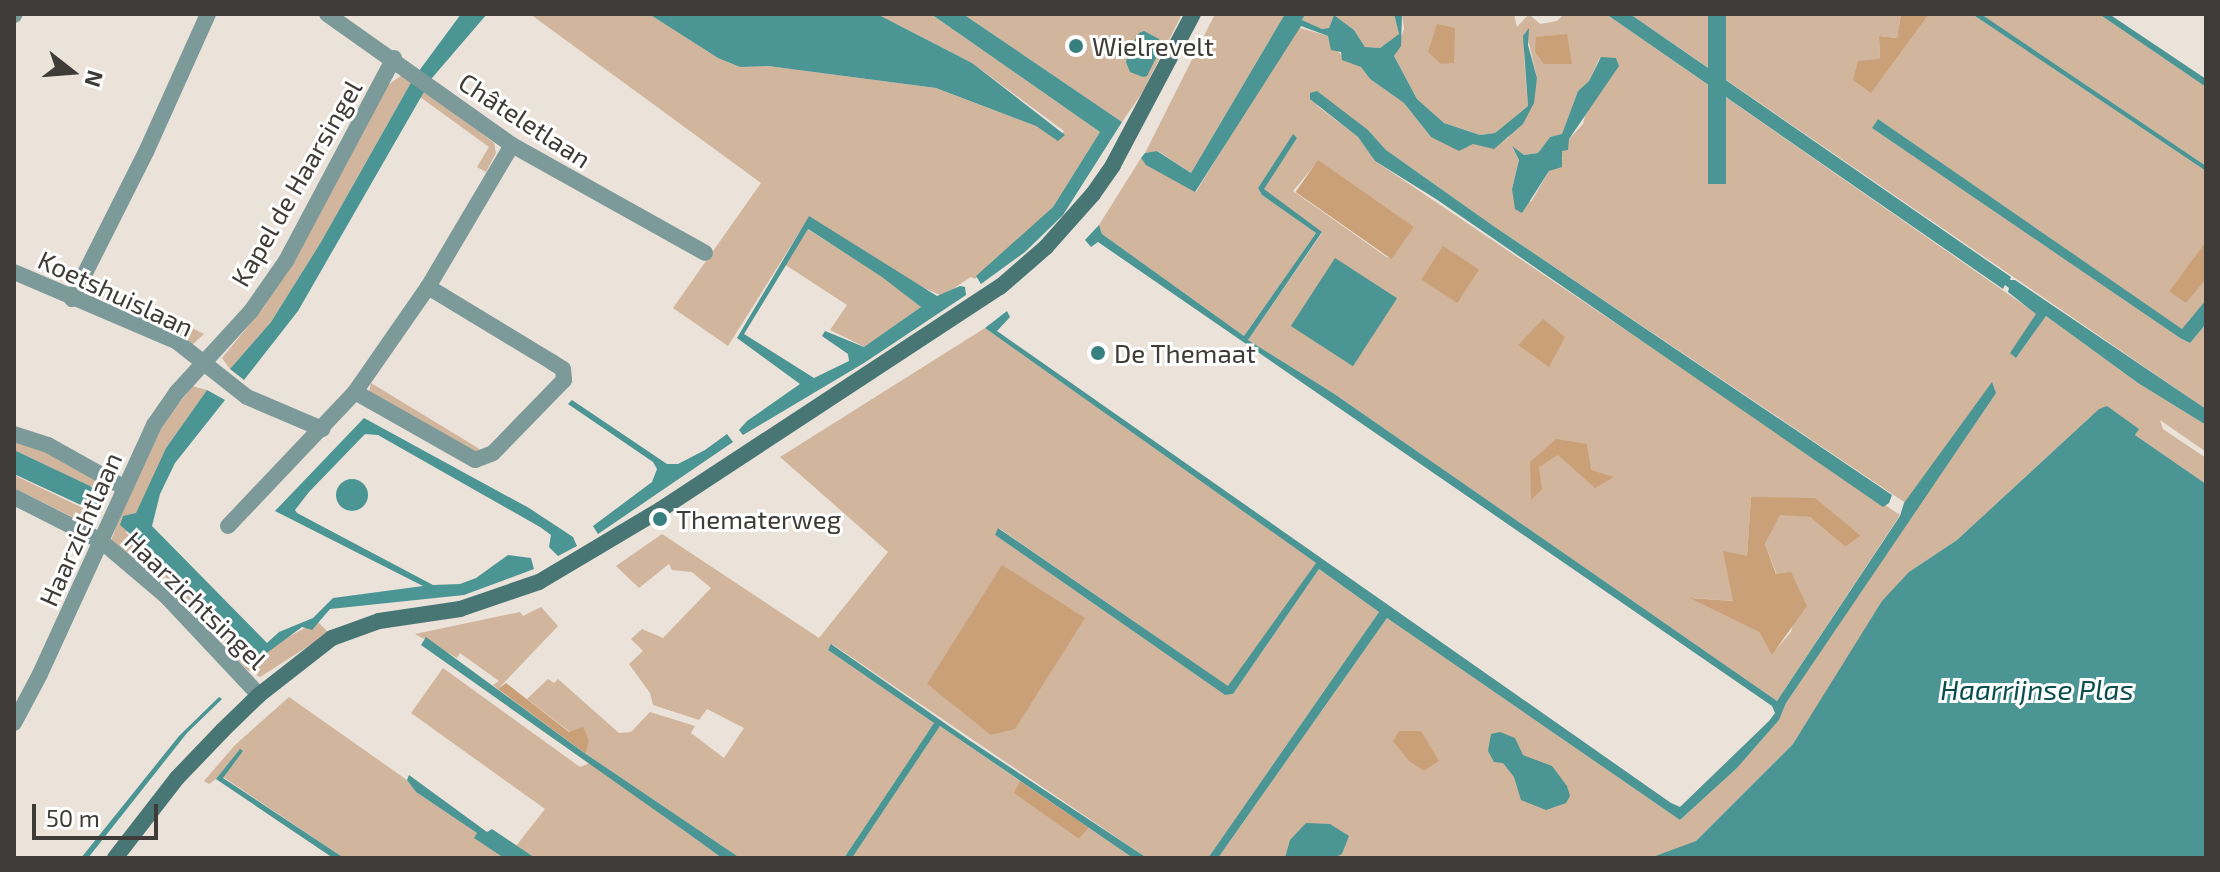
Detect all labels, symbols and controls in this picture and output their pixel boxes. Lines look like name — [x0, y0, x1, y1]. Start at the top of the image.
place label: Wielrevelt — [1092, 30, 1214, 62]
north arrow — [32, 32, 112, 112]
marker: Wielrevelt — [1067, 37, 1085, 55]
street label: Châteletlaan — [453, 66, 597, 174]
text: N — [80, 68, 110, 90]
street label: Kapel de Haarsingel — [224, 74, 368, 292]
street label: Koetshuislaan — [33, 243, 199, 343]
place label: De Themaat — [1114, 337, 1256, 369]
marker: De Themaat — [1089, 344, 1107, 362]
street label: Haarzichtlaan — [32, 447, 128, 611]
place label: Thematerweg — [676, 503, 841, 535]
marker: Thematerweg — [651, 510, 669, 528]
street label: Haarzichtsingel — [119, 525, 273, 675]
water label: Haarrijnse Plas — [1940, 672, 2134, 706]
scale bar — [36, 788, 162, 838]
text: 50 m — [46, 803, 100, 832]

